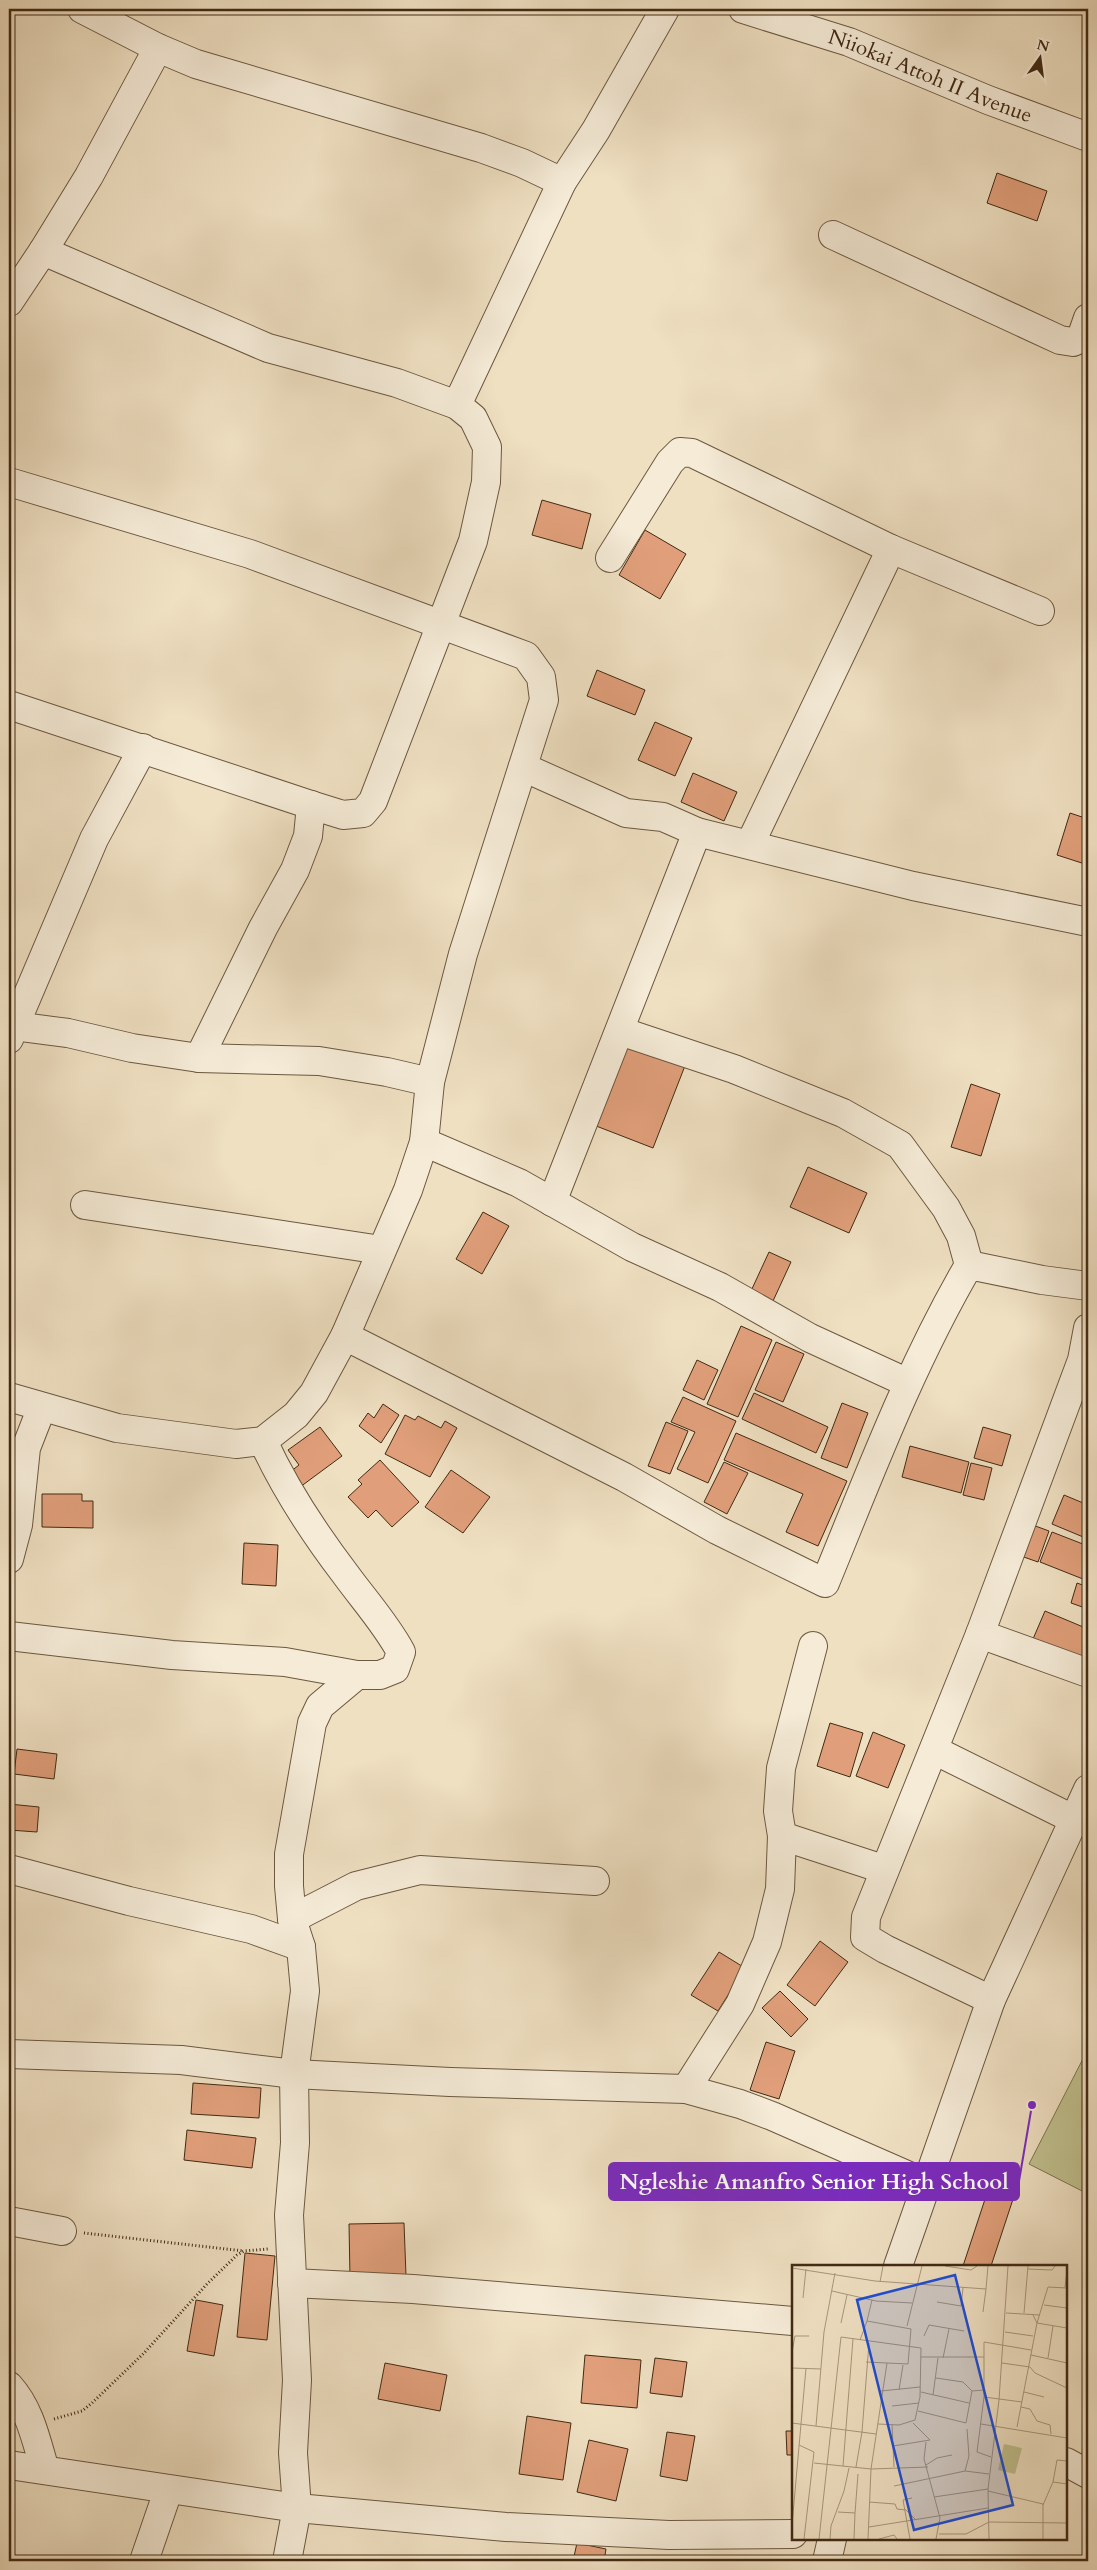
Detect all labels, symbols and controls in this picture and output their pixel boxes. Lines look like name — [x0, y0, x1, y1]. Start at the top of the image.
street label: Niiokai Attoh II Avenue — [825, 22, 1036, 130]
north arrow — [1014, 32, 1064, 82]
text: N — [1035, 35, 1051, 57]
callout: Ngleshie Amanfro Senior High School — [609, 2163, 1019, 2200]
text: Ngleshie Amanfro Senior High School — [619, 2167, 1009, 2197]
inset map — [792, 2265, 1067, 2540]

